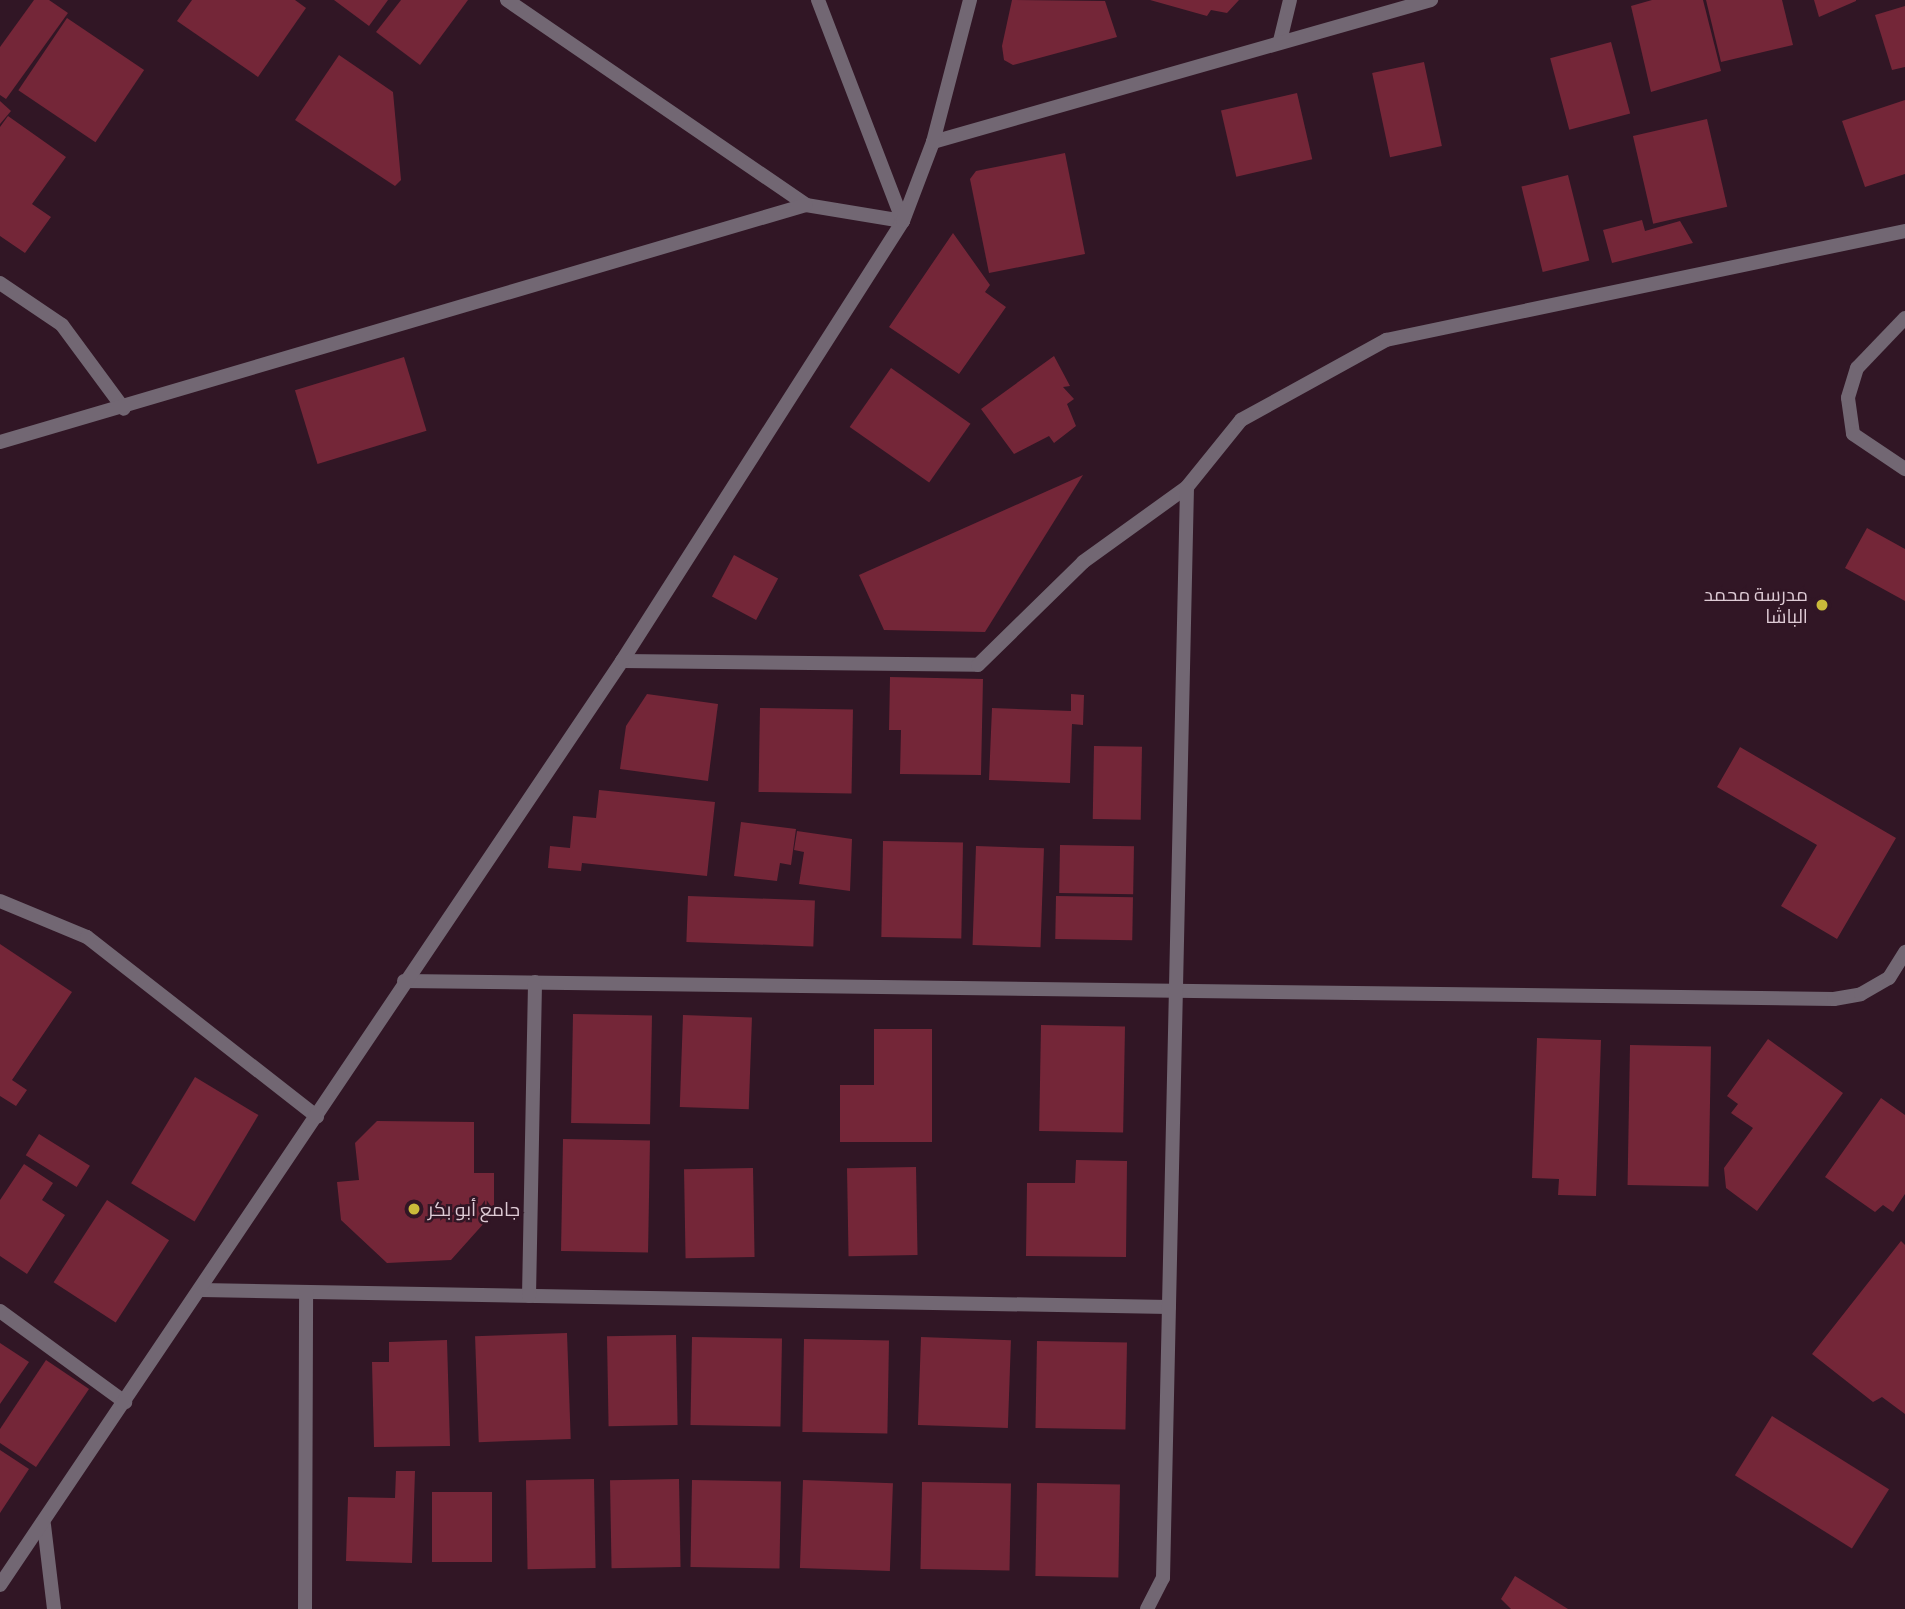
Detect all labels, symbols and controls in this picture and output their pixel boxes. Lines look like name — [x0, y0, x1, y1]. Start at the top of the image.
place label: مدرسة محمد الباشا — [1704, 583, 1808, 627]
marker: مدرسة محمد الباشا — [1814, 597, 1830, 613]
place label: جامع أبو بكر — [428, 1198, 520, 1220]
marker: جامع أبو بكر — [406, 1201, 422, 1217]

